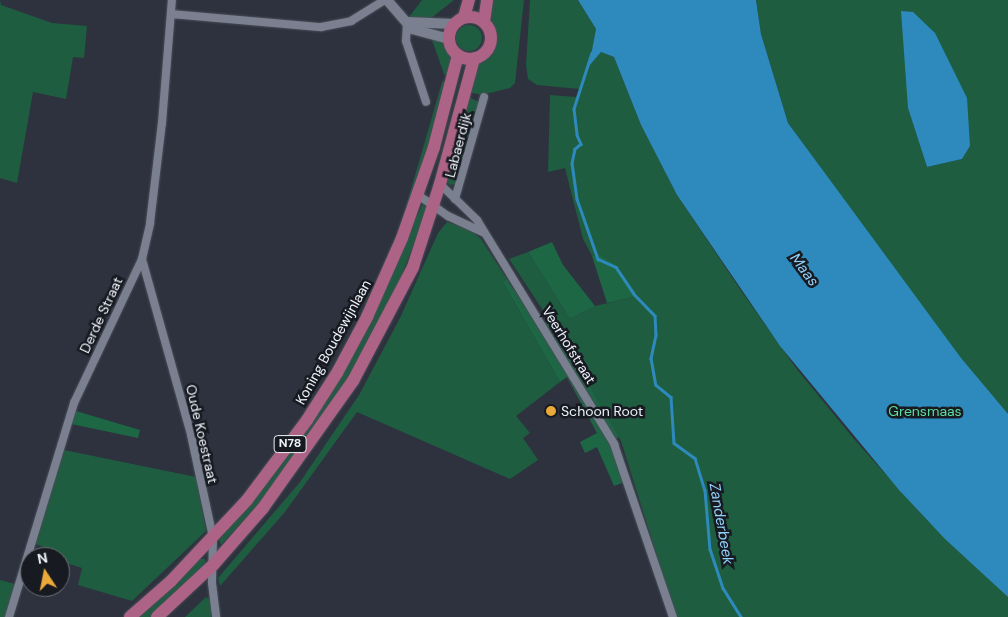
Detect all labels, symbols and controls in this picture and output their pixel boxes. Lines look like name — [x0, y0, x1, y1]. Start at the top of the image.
street label: Labaerdijk — [441, 111, 475, 179]
water label: Maas — [786, 250, 822, 290]
street label: Derde Straat — [76, 274, 126, 356]
street label: Koning Boudewijnlaan — [292, 277, 374, 407]
street label: Veerhofstraat — [538, 303, 600, 387]
street label: Oude Koestraat — [182, 383, 222, 485]
place label: Schoon Root — [561, 403, 643, 419]
park label: Grensmaas — [888, 403, 962, 419]
marker: Schoon Root — [545, 405, 557, 417]
road number: N78 — [272, 434, 308, 454]
water label: Zanderbeek — [705, 482, 737, 566]
north arrow — [20, 547, 70, 597]
text: N — [36, 548, 49, 568]

